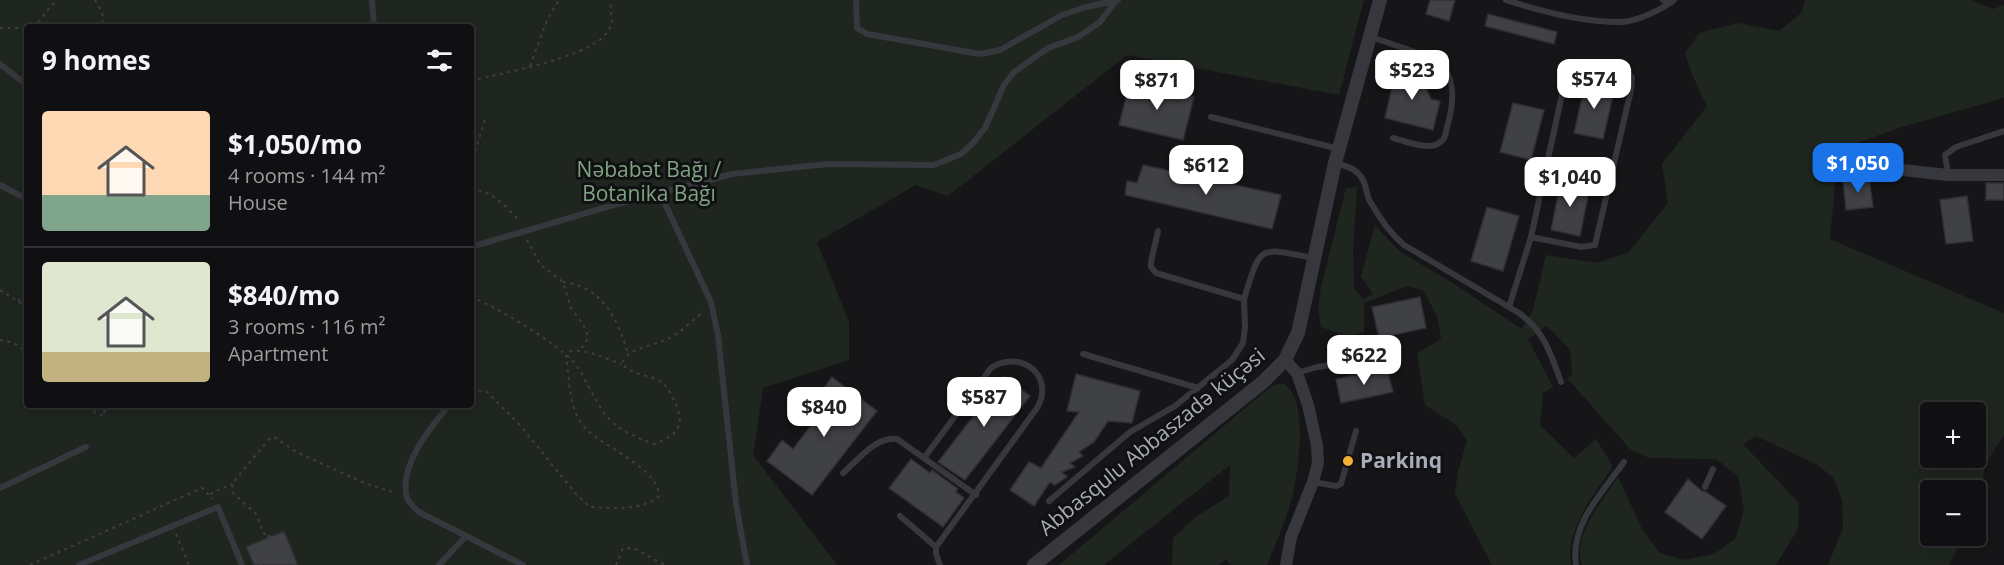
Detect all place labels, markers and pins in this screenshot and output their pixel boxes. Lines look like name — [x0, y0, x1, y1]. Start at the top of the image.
pin: $523 — [1376, 50, 1448, 101]
pin: $574 — [1558, 59, 1630, 110]
pin: $871 — [1121, 60, 1193, 111]
pin: $1,050 — [1809, 143, 1907, 194]
pin: $612 — [1170, 145, 1242, 196]
pin: $1,040 — [1521, 157, 1619, 208]
pin: $622 — [1328, 335, 1400, 386]
pin: $587 — [948, 377, 1020, 428]
pin: $840 — [788, 387, 860, 438]
place label: Parkinq — [1360, 446, 1442, 474]
marker: Parkinq — [1341, 454, 1355, 468]

